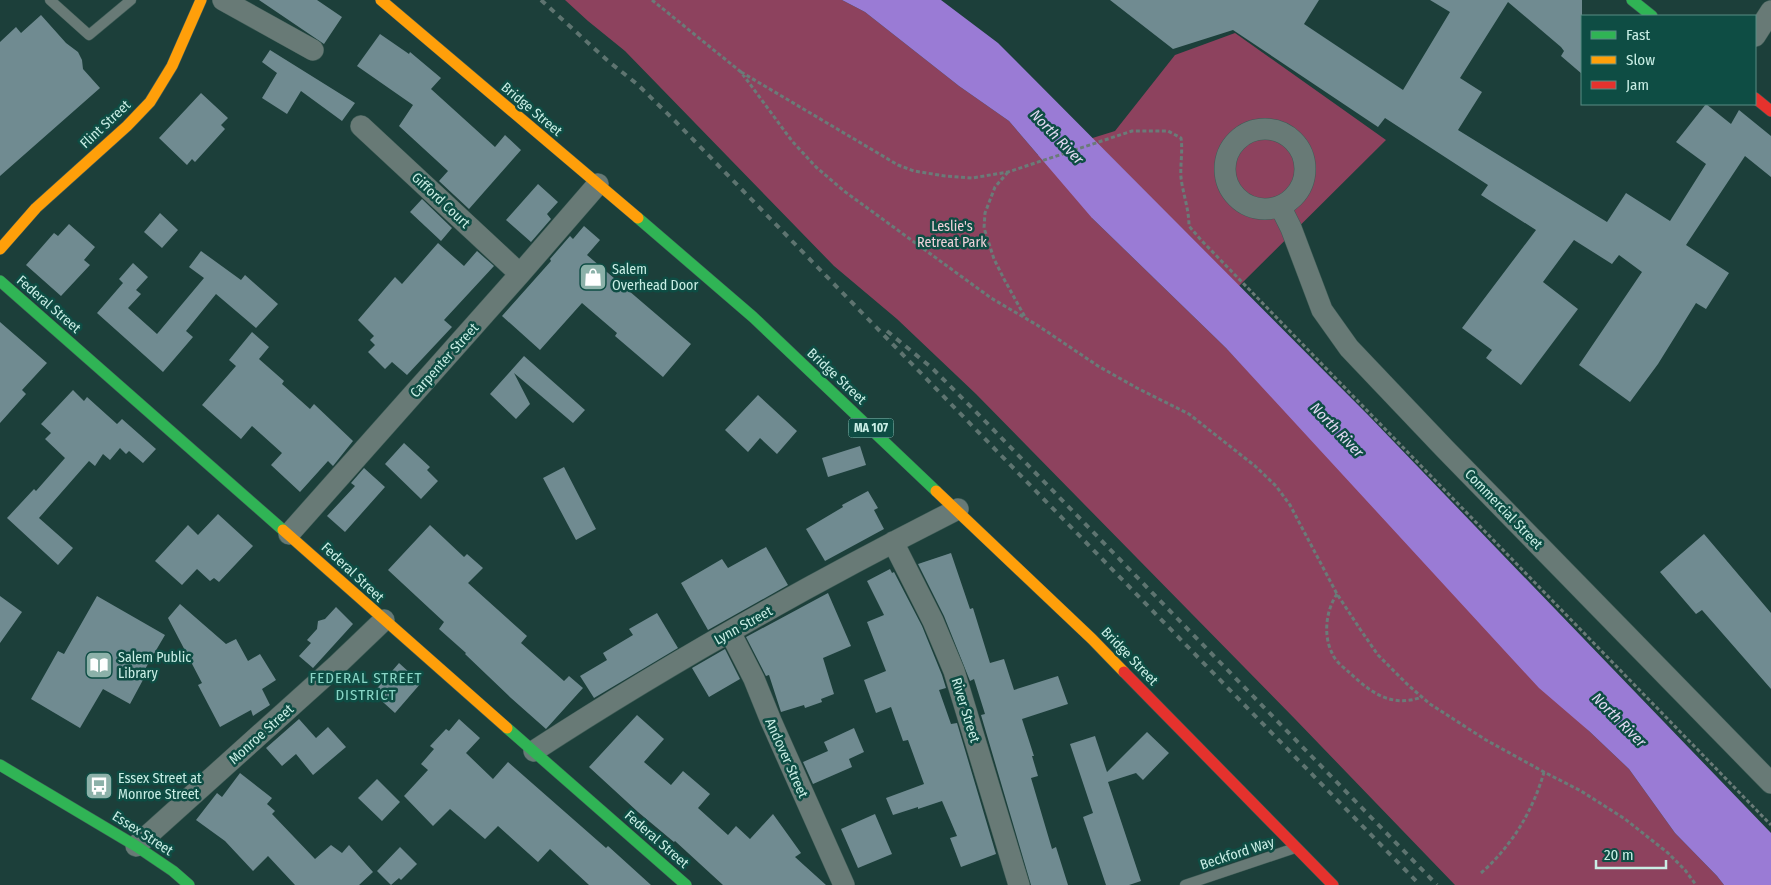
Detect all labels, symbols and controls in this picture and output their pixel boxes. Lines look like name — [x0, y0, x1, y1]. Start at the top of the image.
legend — [1581, 15, 1756, 105]
text: Fast — [1626, 26, 1650, 44]
text: Slow — [1626, 51, 1655, 69]
text: Jam — [1626, 76, 1649, 94]
street label: Bridge Street — [498, 79, 566, 140]
street label: Flint Street — [77, 96, 134, 152]
water label: North River — [1027, 106, 1088, 169]
street label: Gifford Court — [408, 169, 474, 232]
park label: Leslie's Retreat Park — [917, 218, 987, 251]
place label: Salem Overhead Door — [612, 261, 698, 294]
shop icon: Salem Overhead Door — [578, 262, 608, 292]
street label: Federal Street — [13, 272, 85, 337]
street label: Carpenter Street — [406, 319, 483, 401]
street label: Bridge Street — [804, 345, 870, 408]
water label: North River — [1307, 399, 1368, 462]
road number: MA 107 — [848, 418, 894, 438]
street label: Commercial Street — [1461, 466, 1546, 553]
street label: Federal Street — [318, 539, 388, 606]
street label: Lynn Street — [711, 602, 776, 648]
street label: Bridge Street — [1098, 624, 1162, 689]
place label: Salem Public Library — [118, 649, 191, 682]
library icon: Salem Public Library — [84, 650, 114, 680]
district label: FEDERAL STREET DISTRICT — [310, 669, 422, 704]
street label: River Street — [948, 676, 984, 745]
water label: North River — [1588, 689, 1650, 751]
street label: Monroe Street — [225, 701, 298, 768]
street label: Andover Street — [761, 716, 812, 801]
place label: Essex Street at Monroe Street — [118, 770, 202, 803]
bus stop icon: Essex Street at Monroe Street — [84, 771, 114, 801]
street label: Federal Street — [621, 807, 693, 872]
street label: Essex Street — [109, 808, 177, 860]
street label: Beckford Way — [1198, 833, 1277, 873]
scale bar — [1596, 838, 1666, 870]
text: 20 m — [1604, 846, 1634, 864]

